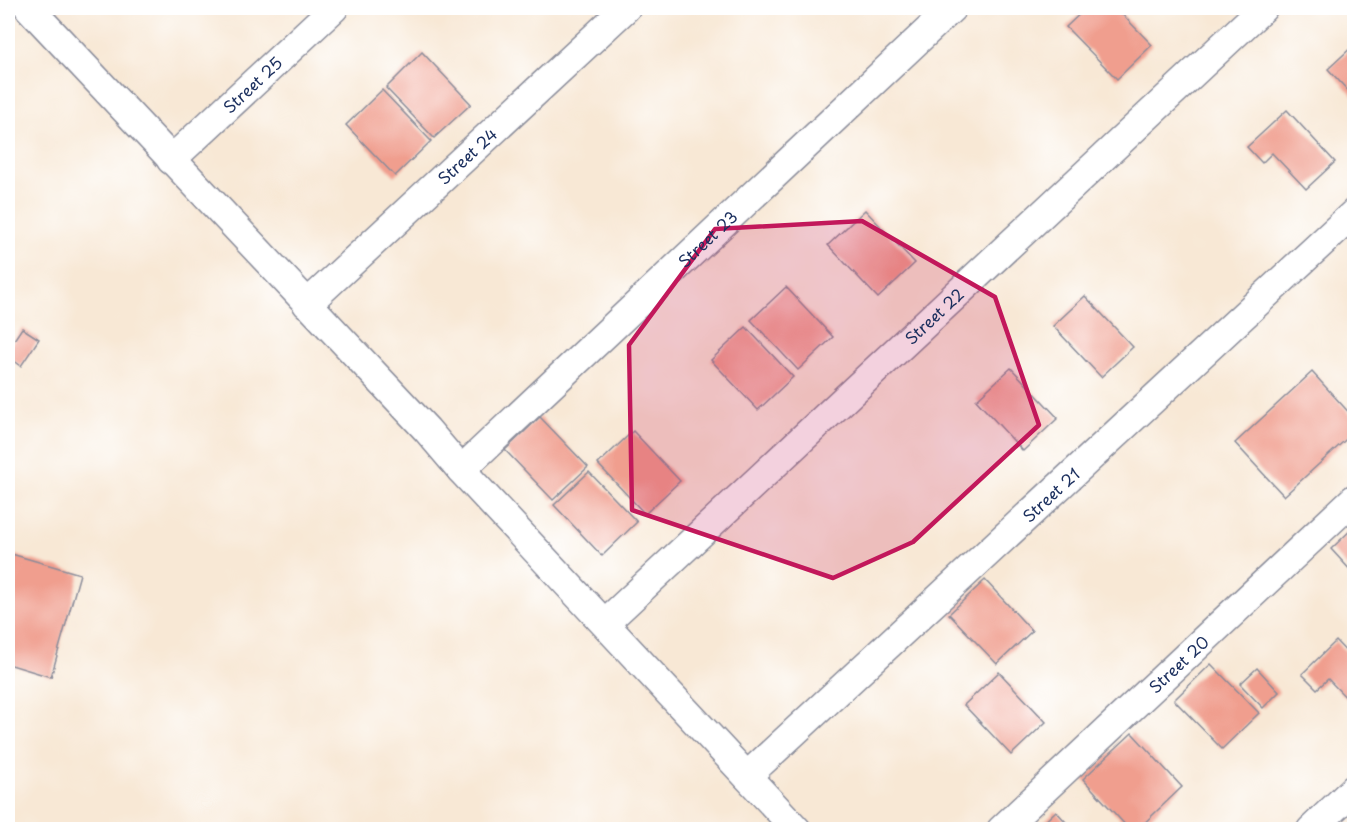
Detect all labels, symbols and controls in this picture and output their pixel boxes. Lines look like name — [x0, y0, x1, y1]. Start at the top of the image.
street label: Street 25 — [217, 50, 287, 118]
street label: Street 24 — [432, 122, 502, 190]
street label: Street 23 — [672, 204, 742, 272]
street label: Street 22 — [899, 282, 969, 350]
street label: Street 21 — [1016, 462, 1085, 527]
street label: Street 20 — [1143, 630, 1214, 698]

